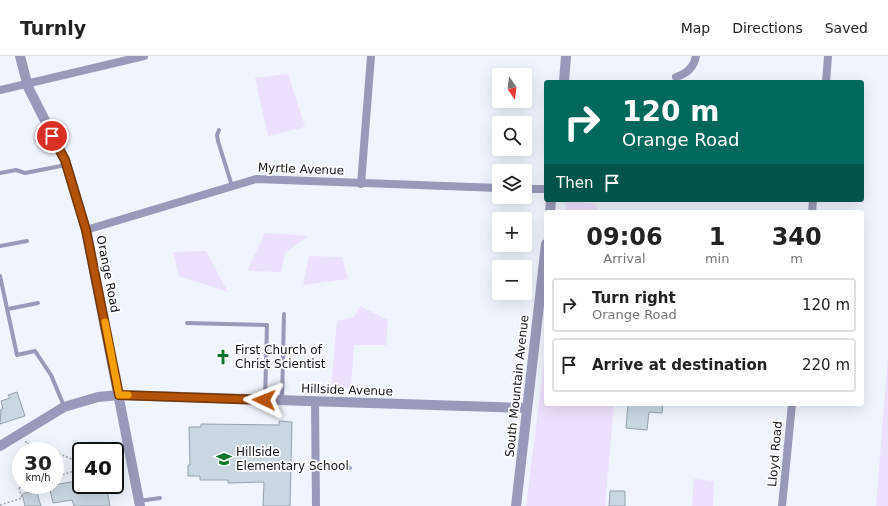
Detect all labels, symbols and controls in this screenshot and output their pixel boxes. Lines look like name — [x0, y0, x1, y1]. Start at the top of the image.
text: Turnly — [20, 17, 86, 39]
text: Map — [681, 20, 710, 36]
text: Directions — [732, 20, 803, 36]
text: Saved — [825, 20, 868, 36]
north arrow — [492, 68, 532, 108]
map controls — [492, 68, 532, 300]
text: 120 m — [622, 95, 719, 128]
icon: right — [556, 96, 608, 148]
button: search — [492, 116, 532, 156]
pin — [35, 119, 69, 153]
icon: arrive — [41, 125, 63, 147]
text: Orange Road — [622, 129, 739, 150]
street label: Myrtle Avenue — [258, 160, 344, 178]
button: layers — [492, 164, 532, 204]
icon: arrive — [601, 172, 623, 194]
text: Then — [556, 174, 593, 192]
button: + — [492, 212, 532, 252]
text: 09:06 — [586, 223, 663, 251]
text: 1 — [709, 223, 725, 251]
text: 340 — [772, 223, 822, 251]
street label: Orange Road — [94, 234, 122, 314]
text: Arrival — [603, 251, 646, 266]
text: min — [705, 251, 729, 266]
text: m — [790, 251, 803, 266]
button: − — [492, 260, 532, 300]
text: Turn right — [592, 289, 676, 307]
icon: right — [558, 294, 580, 316]
text: 120 m — [802, 296, 850, 314]
text: Orange Road — [592, 307, 677, 322]
street label: South Mountain Avenue — [503, 314, 531, 458]
place label: First Church of Christ Scientist — [235, 343, 326, 371]
church icon: First Church of Christ Scientist — [214, 348, 232, 366]
icon: arrive — [558, 354, 580, 376]
text: Arrive at destination — [592, 356, 767, 374]
text: 220 m — [802, 356, 850, 374]
position arrow — [243, 379, 285, 421]
street label: Hillside Avenue — [301, 381, 393, 399]
street label: Lloyd Road — [765, 421, 785, 487]
speed limit sign: 40 — [72, 442, 124, 494]
place label: Hillside Elementary School — [236, 445, 349, 473]
school or university icon: Hillside Elementary School — [215, 450, 233, 468]
text: 30 — [24, 451, 52, 475]
text: km/h — [25, 472, 51, 483]

